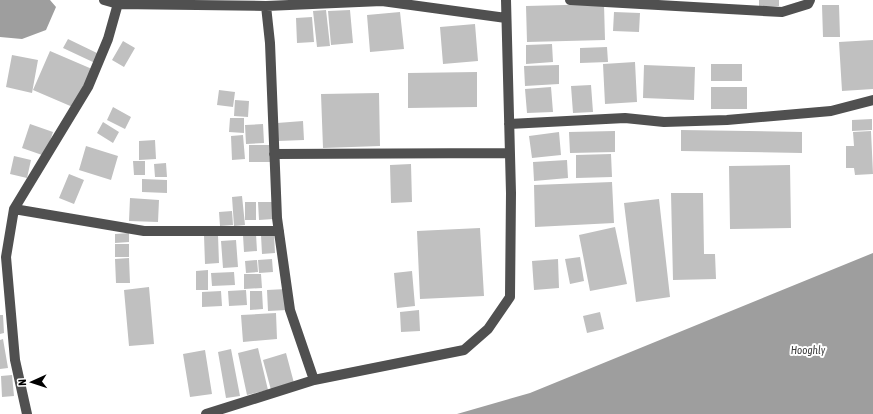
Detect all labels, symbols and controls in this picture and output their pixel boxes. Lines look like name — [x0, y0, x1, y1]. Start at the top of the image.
water label: Hooghly — [791, 344, 826, 356]
north arrow — [12, 362, 52, 402]
text: N — [16, 379, 28, 386]

